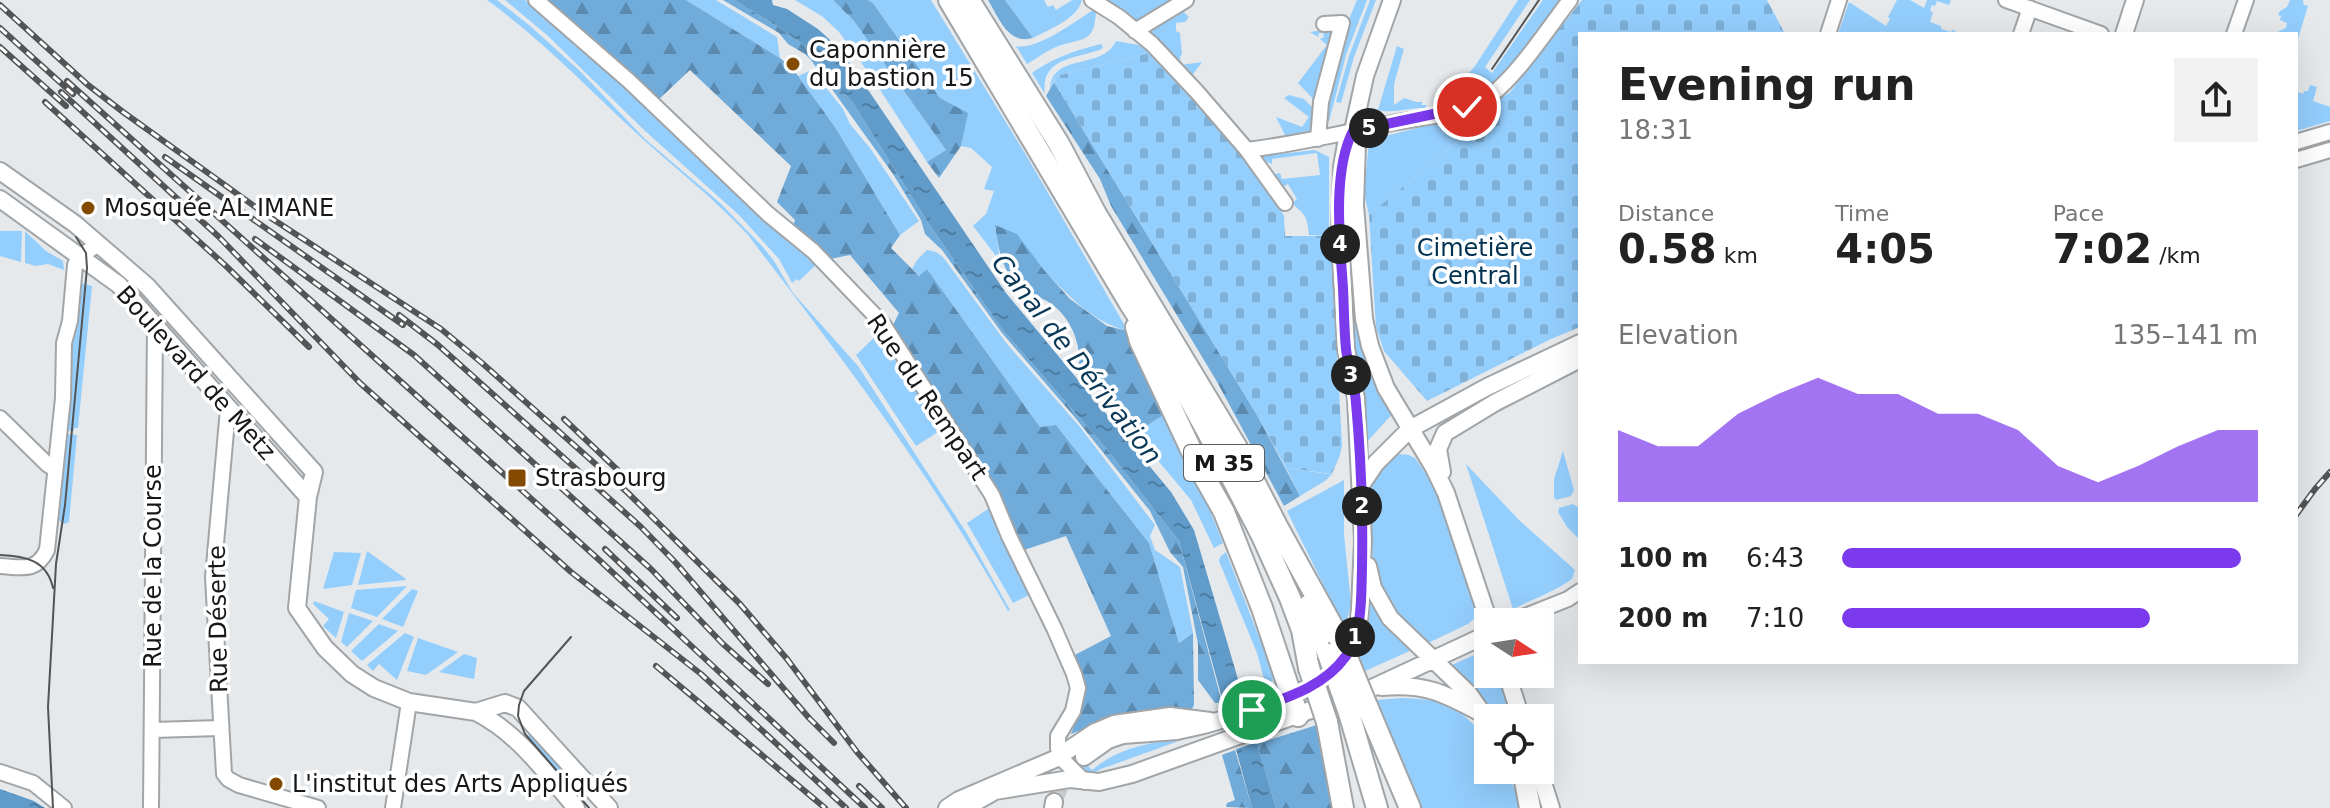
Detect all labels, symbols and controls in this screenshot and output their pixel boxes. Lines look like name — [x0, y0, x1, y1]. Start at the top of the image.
place label: Caponnière du bastion 15 — [809, 36, 974, 92]
marker: Caponnière du bastion 15 — [784, 55, 802, 73]
button: share — [2174, 58, 2258, 142]
text: Evening run — [1618, 59, 1915, 110]
pin — [1433, 73, 1501, 141]
icon: check — [1445, 85, 1489, 129]
pin: 5 — [1349, 108, 1389, 148]
text: 5 — [1361, 115, 1377, 140]
text: 18:31 — [1618, 115, 1693, 145]
place label: Mosquée AL IMANE — [104, 194, 334, 222]
marker: Mosquée AL IMANE — [79, 199, 97, 217]
text: Distance — [1618, 201, 1714, 226]
text: Time — [1835, 201, 1889, 226]
text: Pace — [2053, 201, 2104, 226]
pin: 4 — [1320, 224, 1360, 264]
text: 0.58 — [1618, 226, 1717, 272]
text: 4:05 — [1835, 226, 1935, 272]
text: 7:02 — [2053, 226, 2152, 272]
text: 4 — [1332, 231, 1348, 256]
park label: Cimetière Central — [1417, 234, 1533, 290]
text: km — [1717, 243, 1758, 268]
text: /km — [2152, 243, 2201, 268]
water label: Canal de Dérivation — [986, 248, 1168, 470]
street label: Boulevard de Metz — [111, 280, 281, 466]
street label: Rue du Rempart — [861, 309, 993, 485]
text: Elevation — [1618, 320, 1739, 350]
text: 135–141 m — [2112, 320, 2258, 350]
pin: 3 — [1331, 355, 1371, 395]
text: 3 — [1343, 362, 1359, 387]
road number: M 35 — [1184, 445, 1264, 481]
street label: Rue de la Course — [139, 464, 167, 668]
place label: Strasbourg — [535, 464, 667, 492]
marker: Strasbourg — [506, 467, 528, 489]
pin: 2 — [1342, 486, 1382, 526]
text: 2 — [1354, 493, 1370, 518]
text: 100 m — [1618, 543, 1708, 573]
text: 6:43 — [1746, 543, 1804, 573]
street label: Rue Déserte — [203, 545, 233, 693]
text: 200 m — [1618, 603, 1708, 633]
text: 7:10 — [1746, 603, 1804, 633]
north arrow — [1474, 608, 1554, 688]
map controls — [1474, 608, 1554, 784]
pin: 1 — [1335, 617, 1375, 657]
text: 1 — [1347, 624, 1363, 649]
pin — [1218, 676, 1286, 744]
icon: arrive — [1230, 688, 1274, 732]
button: locate — [1474, 704, 1554, 784]
place label: L'institut des Arts Appliqués — [292, 770, 628, 798]
marker: L'institut des Arts Appliqués — [267, 775, 285, 793]

